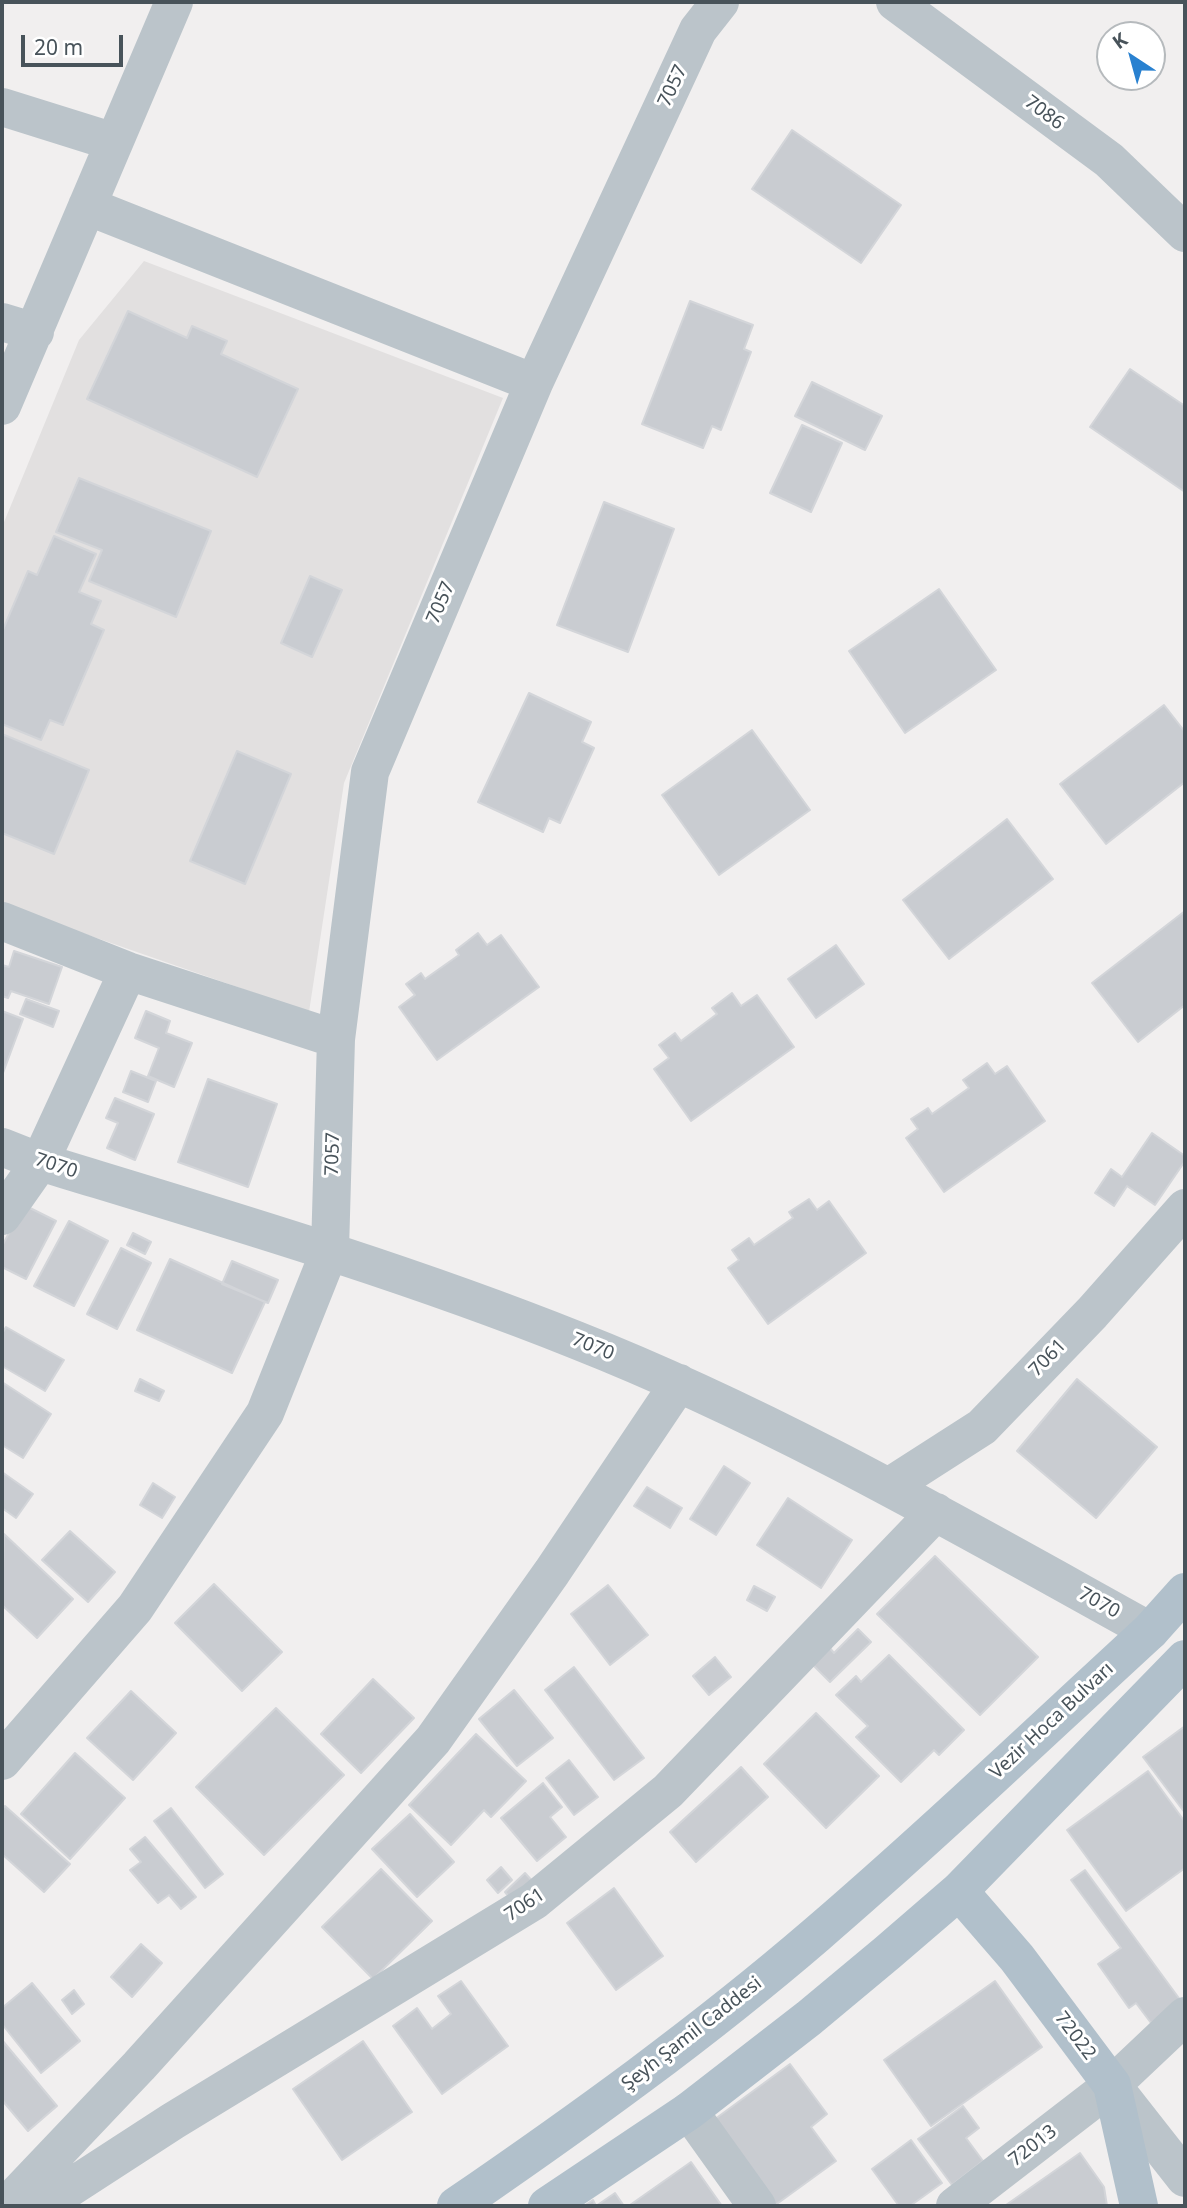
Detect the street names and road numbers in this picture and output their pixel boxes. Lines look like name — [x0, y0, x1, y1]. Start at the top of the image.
street label: 7057 — [653, 61, 693, 111]
street label: 7086 — [1020, 91, 1068, 135]
street label: 7057 — [422, 579, 460, 627]
street label: 7057 — [321, 1132, 345, 1176]
street label: 7070 — [32, 1148, 80, 1184]
street label: 7070 — [569, 1328, 617, 1366]
street label: 7061 — [1025, 1334, 1071, 1382]
street label: 7070 — [1074, 1582, 1124, 1624]
street label: Vezir Hoca Bulvarı — [986, 1658, 1118, 1784]
street label: 7061 — [501, 1883, 549, 1927]
street label: Şeyh Şamil Caddesi — [617, 1972, 767, 2096]
street label: 72022 — [1050, 2007, 1100, 2065]
street label: 72013 — [1005, 2120, 1061, 2172]

